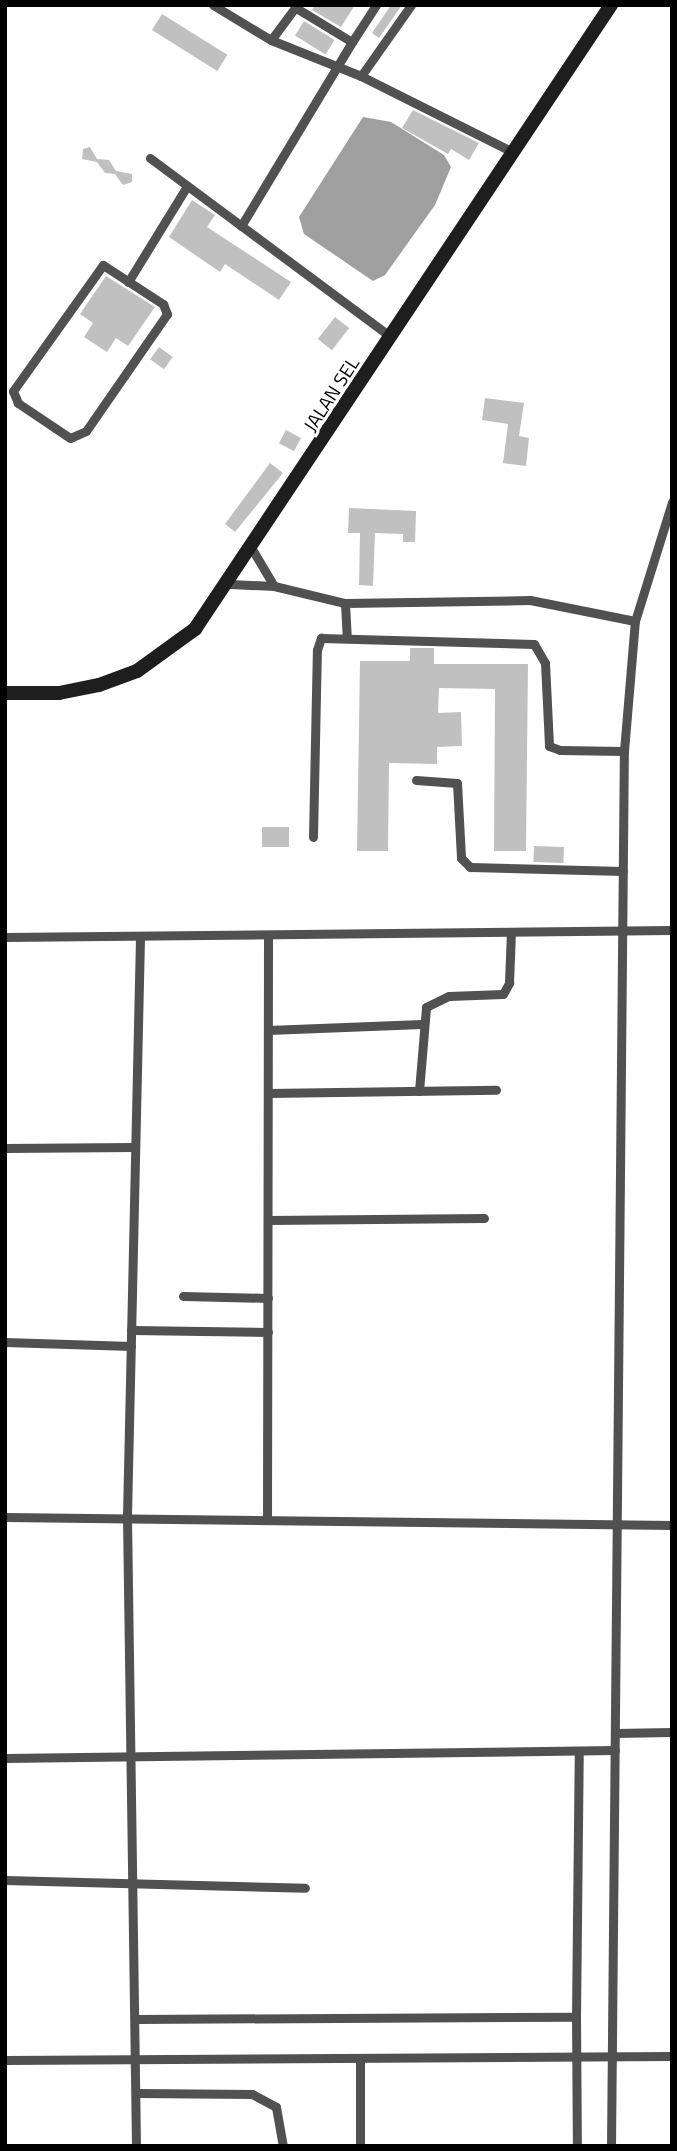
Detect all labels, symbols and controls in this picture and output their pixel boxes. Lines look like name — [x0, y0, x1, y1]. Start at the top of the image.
street label: JALAN SEL — [299, 352, 363, 436]

